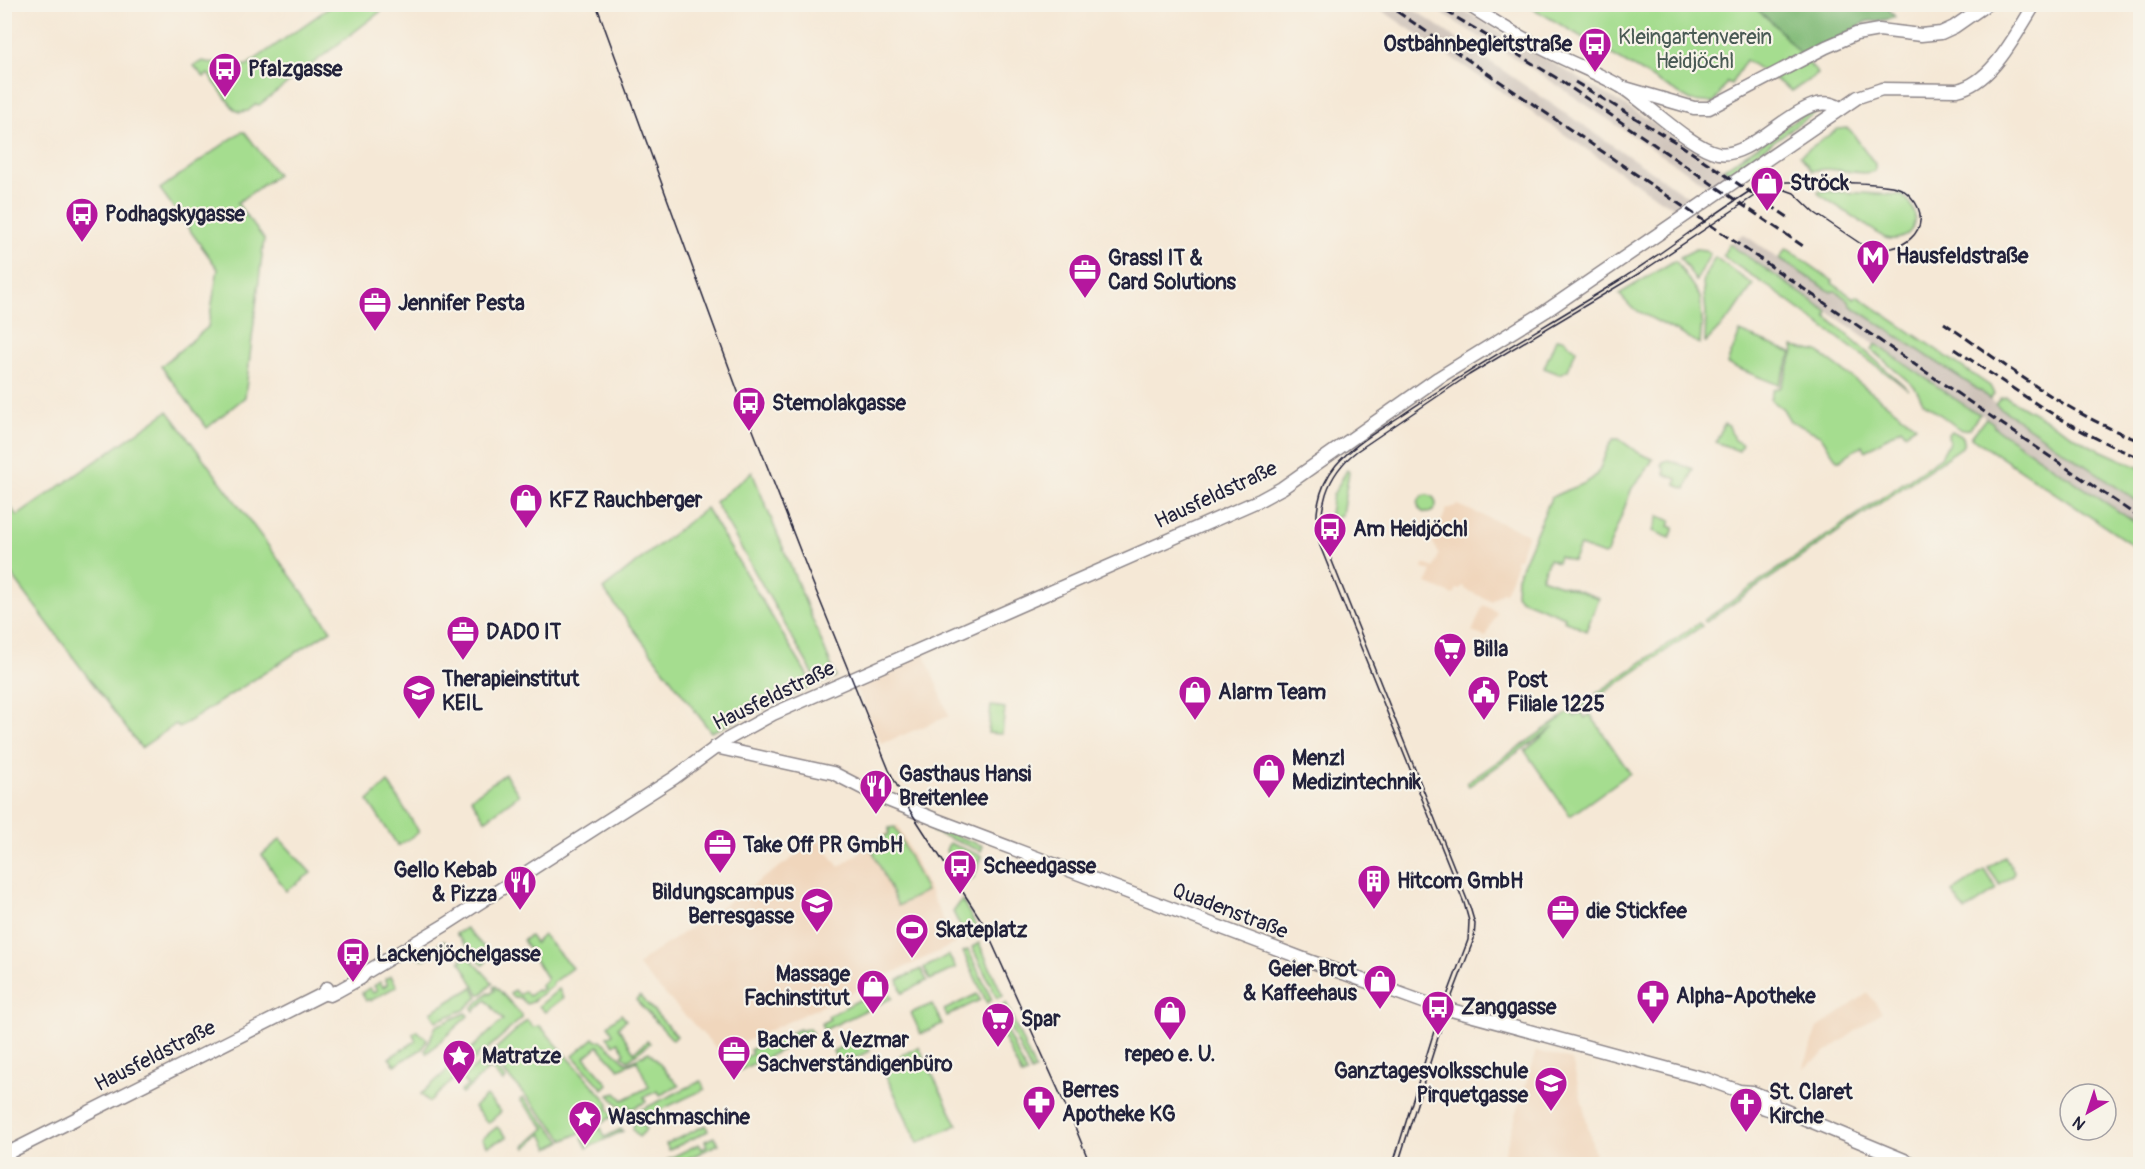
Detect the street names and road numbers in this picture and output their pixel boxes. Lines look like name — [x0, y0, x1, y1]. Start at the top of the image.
street label: Hausfeldstraße — [1150, 455, 1282, 535]
street label: Hausfeldstraße — [709, 655, 840, 737]
street label: Quadenstraße — [1168, 877, 1292, 946]
street label: Hausfeldstraße — [90, 1014, 221, 1098]

